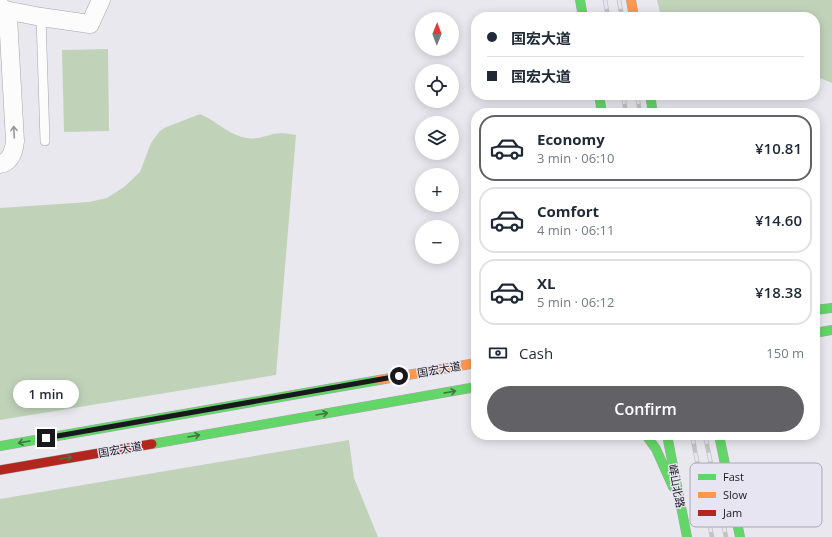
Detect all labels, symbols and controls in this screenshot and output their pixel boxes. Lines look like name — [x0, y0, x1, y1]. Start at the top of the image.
north arrow — [415, 12, 459, 56]
map controls — [415, 12, 459, 264]
text: 国宏大道 — [511, 28, 571, 48]
button: locate — [415, 64, 459, 108]
text: 国宏大道 — [511, 66, 571, 86]
button: layers — [415, 116, 459, 160]
one-way arrow — [10, 126, 18, 139]
text: Economy — [537, 129, 605, 149]
icon: car — [489, 130, 525, 166]
text: ¥10.81 — [755, 138, 802, 158]
text: 3 min · 06:10 — [537, 149, 614, 167]
button: + — [415, 168, 459, 212]
text: Comfort — [537, 201, 599, 221]
icon: car — [489, 202, 525, 238]
text: ¥14.60 — [755, 210, 802, 230]
button: − — [415, 220, 459, 264]
text: 4 min · 06:11 — [537, 221, 614, 239]
text: XL — [537, 273, 555, 293]
icon: car — [489, 274, 525, 310]
text: ¥18.38 — [755, 282, 802, 302]
text: 5 min · 06:12 — [537, 293, 614, 311]
icon: cash — [487, 342, 509, 364]
text: Cash — [519, 343, 553, 363]
text: 150 m — [766, 344, 804, 362]
street label: 国宏大道 — [416, 358, 462, 380]
route start — [390, 367, 408, 385]
callout: 1 min — [13, 380, 79, 408]
text: 1 min — [28, 385, 64, 403]
button: Confirm — [487, 386, 804, 432]
one-way arrow — [443, 387, 456, 395]
one-way arrow — [315, 410, 328, 418]
route end — [37, 429, 55, 447]
one-way arrow — [187, 432, 200, 440]
one-way arrow — [18, 438, 31, 446]
street label: 国宏大道 — [97, 438, 143, 460]
one-way arrow — [59, 454, 72, 462]
street label: 峄山北路 — [665, 463, 689, 509]
legend — [690, 463, 822, 527]
text: Fast — [723, 469, 744, 484]
text: Slow — [723, 487, 747, 502]
text: Jam — [722, 505, 742, 520]

